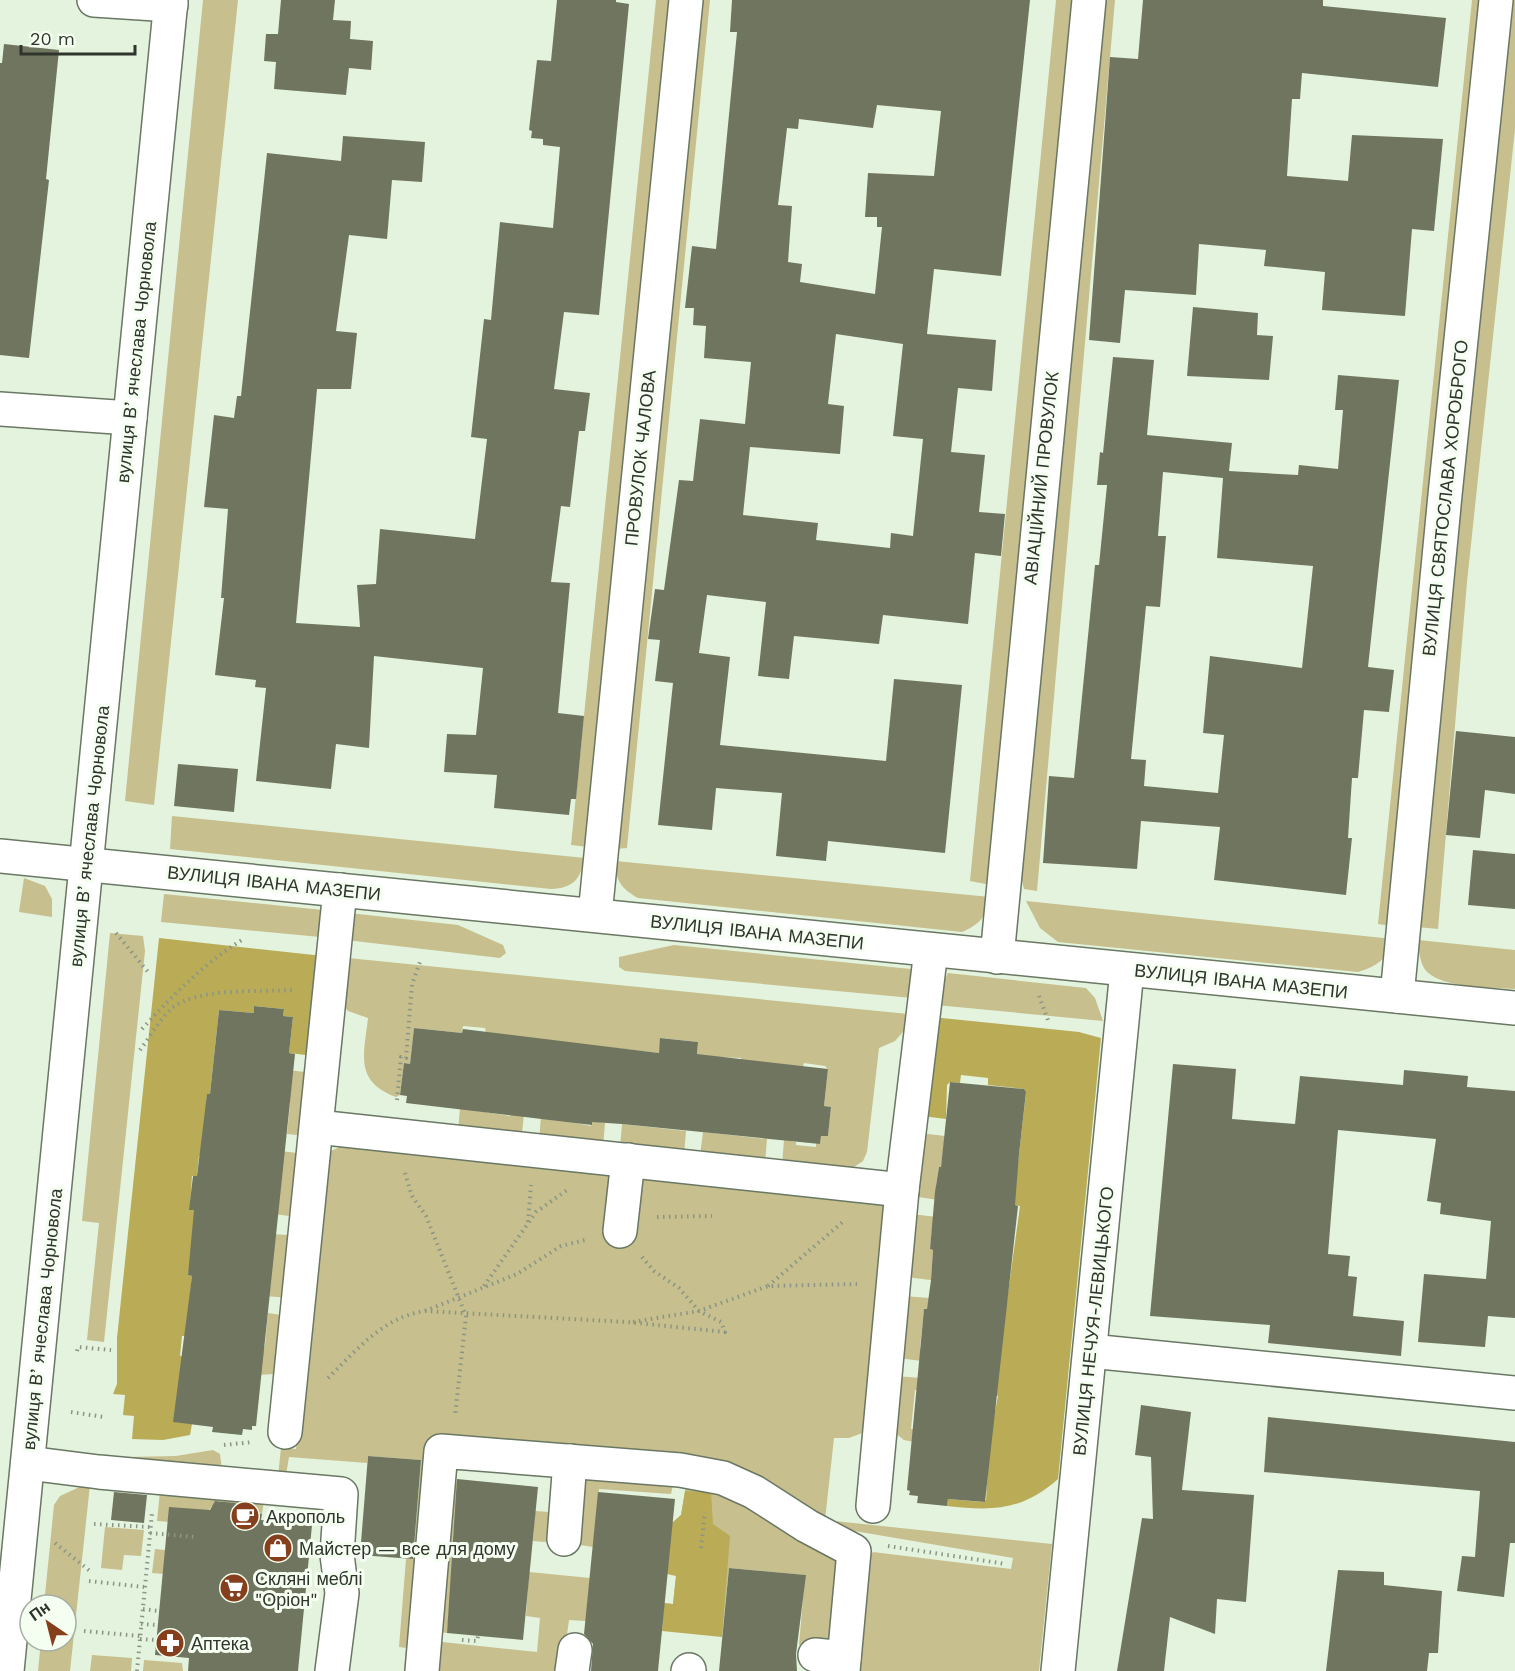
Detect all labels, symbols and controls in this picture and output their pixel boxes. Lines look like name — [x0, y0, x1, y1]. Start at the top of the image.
scale bar — [21, 18, 135, 56]
text: 20 m — [30, 28, 75, 49]
street label: вулиця Вʼячеслава Чорновола — [112, 219, 160, 484]
street label: ВУЛИЦЯ СВЯТОСЛАВА ХОРОБРОГО — [1418, 339, 1472, 657]
street label: ПРОВУЛОК ЧАЛОВА — [620, 369, 660, 547]
street label: АВІАЦІЙНИЙ ПРОВУЛОК — [1019, 370, 1063, 586]
street label: вулиця Вʼячеслава Чорновола — [65, 703, 113, 968]
street label: ВУЛИЦЯ ІВАНА МАЗЕПИ — [166, 861, 382, 905]
street label: ВУЛИЦЯ ІВАНА МАЗЕПИ — [649, 910, 865, 954]
street label: ВУЛИЦЯ ІВАНА МАЗЕПИ — [1133, 959, 1349, 1003]
street label: ВУЛИЦЯ НЕЧУЯ-ЛЕВИЦЬКОГО — [1068, 1185, 1118, 1457]
street label: вулиця Вʼячеслава Чорновола — [18, 1186, 66, 1451]
cafe icon: Акрополь — [229, 1500, 261, 1532]
place label: Акрополь — [266, 1506, 345, 1527]
shop icon: Майстер — все для дому — [262, 1532, 294, 1564]
place label: Майстер — все для дому — [299, 1538, 515, 1559]
place label: Скляні меблі "Оріон" — [255, 1568, 363, 1610]
supermarket icon: Скляні меблі "Оріон" — [218, 1572, 250, 1604]
north arrow — [18, 1593, 78, 1653]
text: Пн — [26, 1597, 54, 1625]
pharmacy icon: Аптека — [154, 1627, 186, 1659]
place label: Аптека — [191, 1633, 250, 1654]

